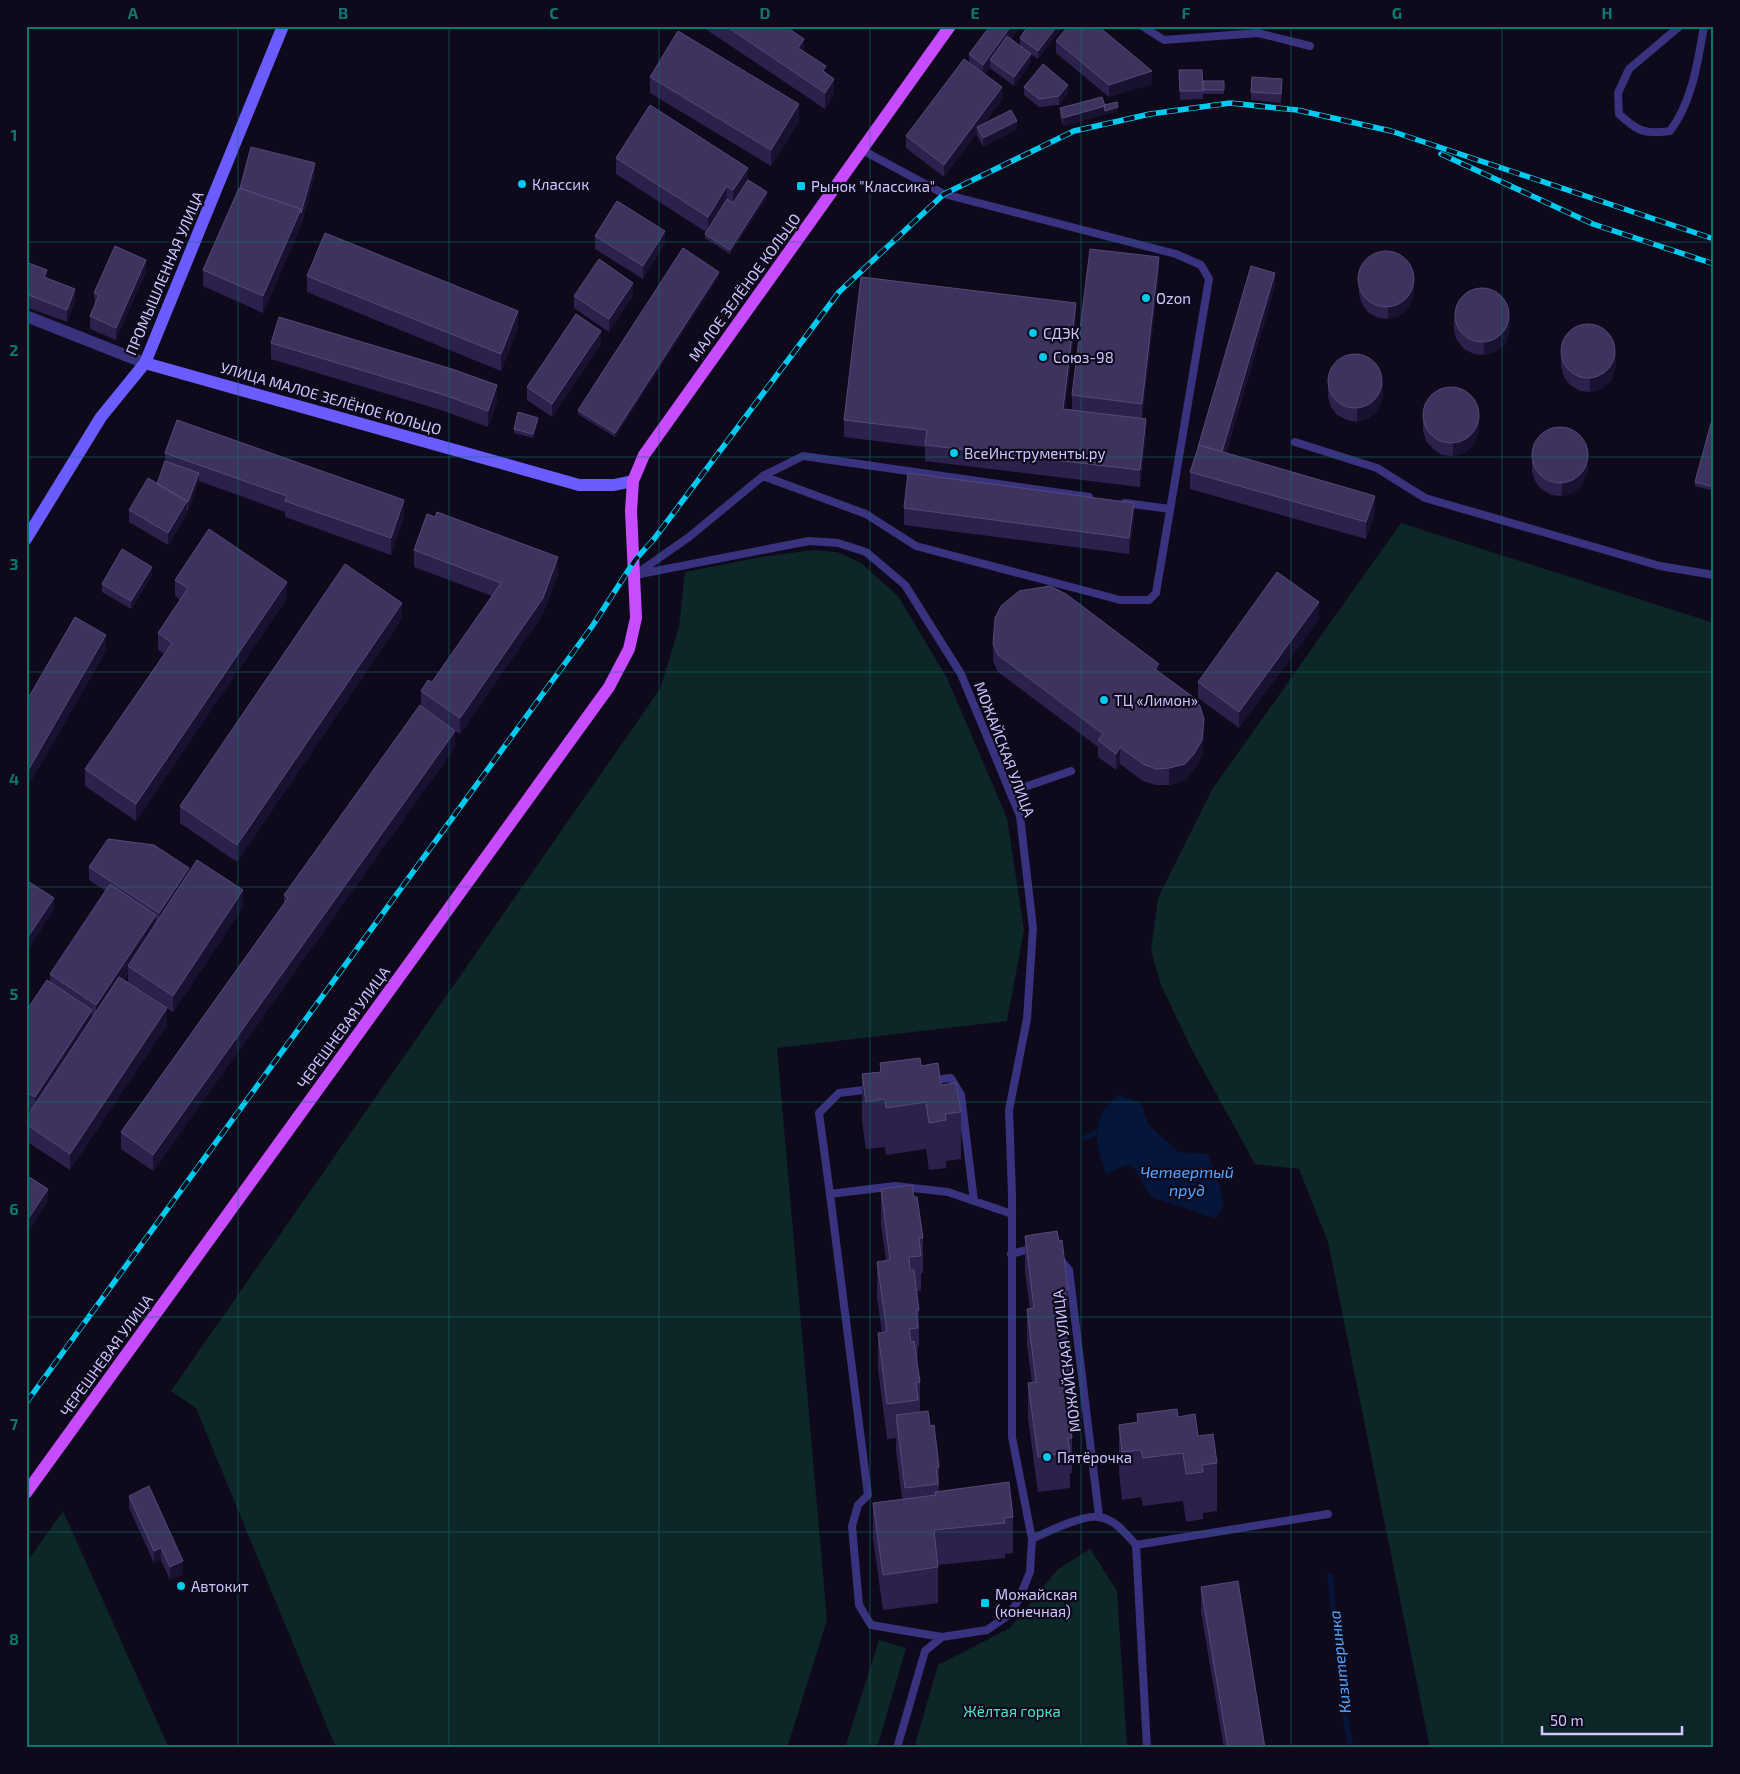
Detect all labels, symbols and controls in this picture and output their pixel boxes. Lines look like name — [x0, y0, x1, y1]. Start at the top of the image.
text: A — [128, 3, 139, 22]
text: B — [338, 3, 348, 22]
text: C — [549, 3, 559, 22]
text: D — [760, 3, 771, 22]
text: E — [970, 3, 980, 22]
text: F — [1182, 3, 1191, 22]
text: G — [1392, 3, 1402, 22]
text: H — [1601, 3, 1613, 22]
text: 1 — [11, 125, 17, 144]
place label: Классик — [532, 175, 589, 193]
place label: Рынок "Классика" — [811, 177, 935, 195]
marker: Классик — [516, 178, 528, 190]
marker: Рынок "Классика" — [795, 180, 807, 192]
street label: ПРОМЫШЛЕННАЯ УЛИЦА — [121, 188, 207, 358]
street label: МАЛОЕ ЗЕЛЁНОЕ КОЛЬЦО — [684, 210, 804, 364]
place label: Ozon — [1156, 289, 1191, 307]
marker: Ozon — [1140, 292, 1152, 304]
place label: СДЭК — [1043, 324, 1080, 342]
marker: СДЭК — [1027, 327, 1039, 339]
text: 2 — [9, 340, 19, 359]
place label: Союз-98 — [1053, 348, 1114, 366]
marker: Союз-98 — [1037, 351, 1049, 363]
street label: УЛИЦА МАЛОЕ ЗЕЛЁНОЕ КОЛЬЦО — [218, 358, 444, 438]
place label: ВсеИнструменты.ру — [964, 444, 1105, 463]
marker: ВсеИнструменты.ру — [948, 447, 960, 459]
text: 3 — [9, 554, 19, 573]
street label: МОЖАЙСКАЯ УЛИЦА — [971, 679, 1039, 820]
place label: ТЦ «Лимон» — [1114, 691, 1198, 709]
marker: ТЦ «Лимон» — [1098, 694, 1110, 706]
text: 4 — [9, 769, 19, 788]
street label: ЧЕРЕШНЕВАЯ УЛИЦА — [293, 962, 394, 1091]
text: 5 — [10, 984, 19, 1003]
water label: Четвертый пруд — [1140, 1162, 1234, 1199]
text: 6 — [9, 1199, 19, 1218]
street label: МОЖАЙСКАЯ УЛИЦА — [1048, 1288, 1084, 1433]
street label: ЧЕРЕШНЕВАЯ УЛИЦА — [56, 1290, 157, 1419]
text: 7 — [10, 1414, 19, 1433]
place label: Пятёрочка — [1057, 1448, 1132, 1466]
marker: Пятёрочка — [1041, 1451, 1053, 1463]
place label: Автокит — [191, 1577, 249, 1595]
marker: Автокит — [175, 1580, 187, 1592]
place label: Можайская (конечная) — [995, 1585, 1077, 1620]
marker: Можайская (конечная) — [979, 1597, 991, 1609]
water label: Кизитеринка — [1324, 1610, 1354, 1714]
text: 8 — [9, 1629, 19, 1648]
park label: Жёлтая горка — [963, 1702, 1061, 1720]
scale bar — [1542, 1704, 1682, 1736]
text: 50 m — [1550, 1711, 1584, 1729]

